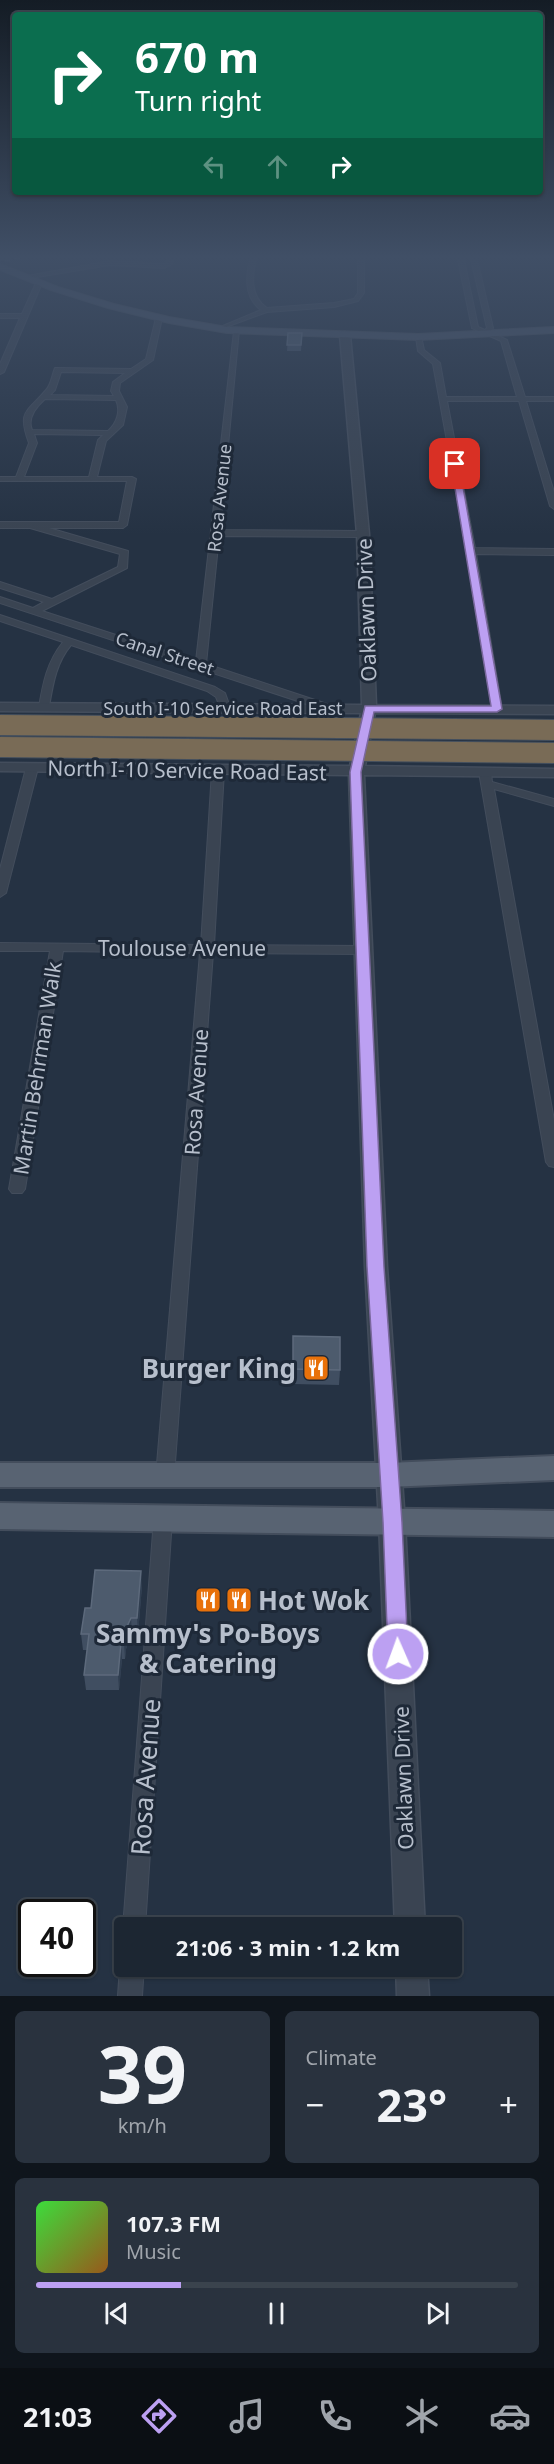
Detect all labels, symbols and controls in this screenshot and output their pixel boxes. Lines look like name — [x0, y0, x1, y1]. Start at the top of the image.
text: 670 m — [135, 28, 259, 85]
icon: right — [36, 36, 114, 114]
text: Turn right — [135, 82, 261, 119]
icon: left — [198, 150, 231, 183]
icon: ahead — [261, 150, 294, 183]
icon: right — [324, 150, 357, 183]
pin — [429, 438, 480, 489]
street label: Rosa Avenue — [201, 443, 237, 553]
icon: arrive — [438, 447, 471, 480]
street label: Oaklawn Drive — [350, 538, 382, 682]
street label: Canal Street — [113, 626, 218, 680]
street label: South I-10 Service Road East — [103, 696, 343, 720]
street label: North I-10 Service Road East — [47, 754, 327, 786]
street label: Toulouse Avenue — [98, 934, 266, 962]
street label: Martin Behrman Walk — [6, 959, 68, 1177]
street label: Rosa Avenue — [178, 1028, 214, 1156]
place label: Burger King — [142, 1350, 296, 1386]
restaurant icon: Burger King — [301, 1353, 331, 1383]
place label: Hot Wok — [258, 1582, 370, 1618]
restaurant icon: Sammy's Po-Boys & Catering — [193, 1585, 223, 1615]
restaurant icon: Hot Wok — [224, 1585, 254, 1615]
place label: Sammy's Po-Boys & Catering — [96, 1615, 320, 1681]
position arrow — [366, 1622, 430, 1686]
street label: Rosa Avenue — [122, 1697, 168, 1857]
street label: Oaklawn Drive — [387, 1706, 419, 1850]
speed limit sign: 40 — [18, 1899, 96, 1977]
text: 21:06 · 3 min · 1.2 km — [176, 1932, 400, 1962]
text: 39 — [98, 2020, 187, 2126]
text: Climate — [306, 2044, 377, 2071]
text: 23° — [376, 2074, 447, 2135]
text: − — [306, 2082, 324, 2127]
text: + — [499, 2082, 518, 2127]
text: km/h — [118, 2112, 167, 2139]
text: 107.3 FM — [126, 2208, 221, 2238]
text: Music — [126, 2238, 181, 2265]
icon: previous — [100, 2297, 133, 2330]
icon: pause — [260, 2297, 293, 2330]
icon: next — [421, 2297, 454, 2330]
icon: directions — [138, 2395, 180, 2437]
icon: music — [226, 2395, 268, 2437]
icon: phone — [314, 2395, 356, 2437]
icon: climate — [401, 2395, 443, 2437]
icon: car — [489, 2395, 531, 2437]
text: 21:03 — [23, 2398, 92, 2435]

